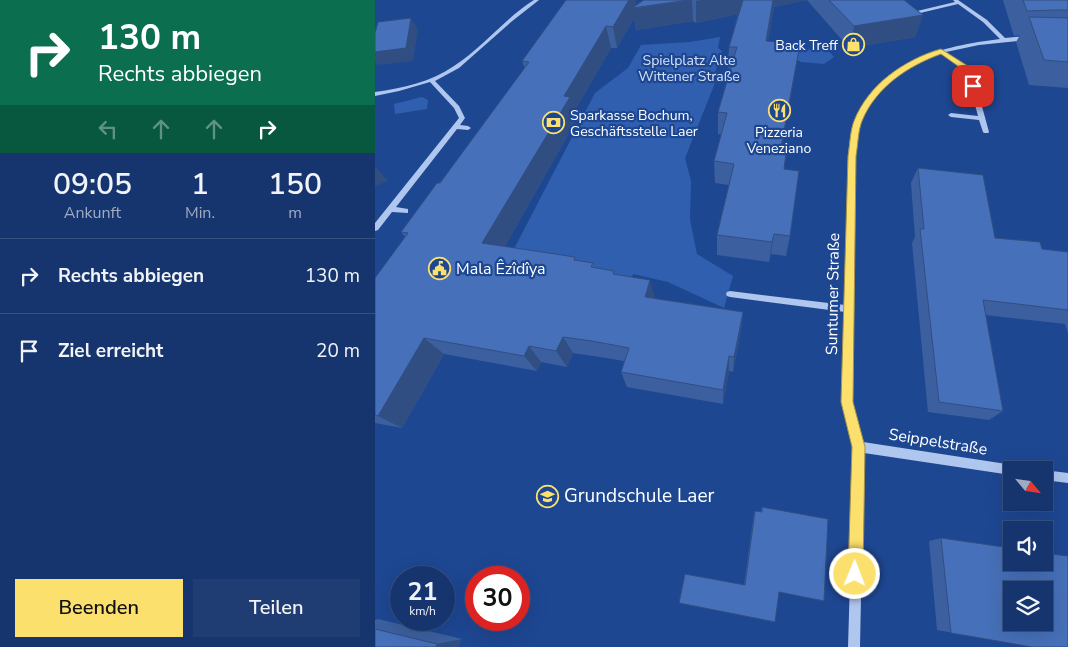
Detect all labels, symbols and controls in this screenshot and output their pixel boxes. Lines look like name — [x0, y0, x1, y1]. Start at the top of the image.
text: 130 m — [98, 14, 201, 61]
icon: right — [15, 20, 80, 85]
shop icon: Back Treff — [842, 33, 866, 57]
place label: Back Treff — [775, 36, 838, 55]
park label: Spielplatz Alte Wittener Straße — [638, 51, 740, 86]
text: Rechts abbiegen — [98, 59, 262, 89]
pin — [952, 65, 994, 107]
icon: arrive — [959, 72, 987, 100]
restaurant icon: Pizzeria Veneziano — [767, 98, 791, 122]
place label: Sparkasse Bochum, Geschäftsstelle Laer — [570, 106, 698, 141]
bank icon: Sparkasse Bochum, Geschäftsstelle Laer — [542, 111, 566, 135]
icon: left — [94, 115, 122, 143]
icon: ahead — [147, 115, 175, 143]
icon: ahead — [200, 115, 228, 143]
icon: right — [253, 115, 281, 143]
place label: Pizzeria Veneziano — [746, 123, 811, 158]
text: 09:05 — [53, 164, 132, 205]
text: 1 — [191, 164, 209, 205]
text: 150 — [268, 164, 322, 205]
text: Ankunft — [64, 202, 121, 224]
text: Min. — [185, 202, 215, 224]
text: m — [288, 202, 302, 224]
street label: Suntumer Straße — [821, 233, 845, 355]
public building icon: Mala Êzîdîya — [428, 257, 452, 281]
place label: Mala Êzîdîya — [456, 258, 546, 280]
icon: right — [15, 262, 43, 290]
text: Rechts abbiegen — [58, 263, 204, 289]
text: 130 m — [305, 263, 360, 289]
icon: arrive — [15, 337, 43, 365]
text: Ziel erreicht — [58, 338, 163, 364]
text: 20 m — [316, 338, 360, 364]
street label: Seippelstraße — [887, 423, 989, 461]
north arrow — [1003, 461, 1053, 511]
map controls — [1003, 461, 1053, 631]
place label: Grundschule Laer — [564, 483, 715, 509]
school or university icon: Grundschule Laer — [536, 484, 560, 508]
button: sound — [1003, 521, 1053, 571]
position arrow — [828, 547, 880, 599]
speed limit sign: 30 — [465, 566, 530, 631]
text: 21 — [407, 575, 438, 609]
button: Beenden — [15, 579, 183, 637]
button: Teilen — [193, 579, 360, 637]
button: layers — [1003, 581, 1053, 631]
text: km/h — [409, 603, 436, 619]

